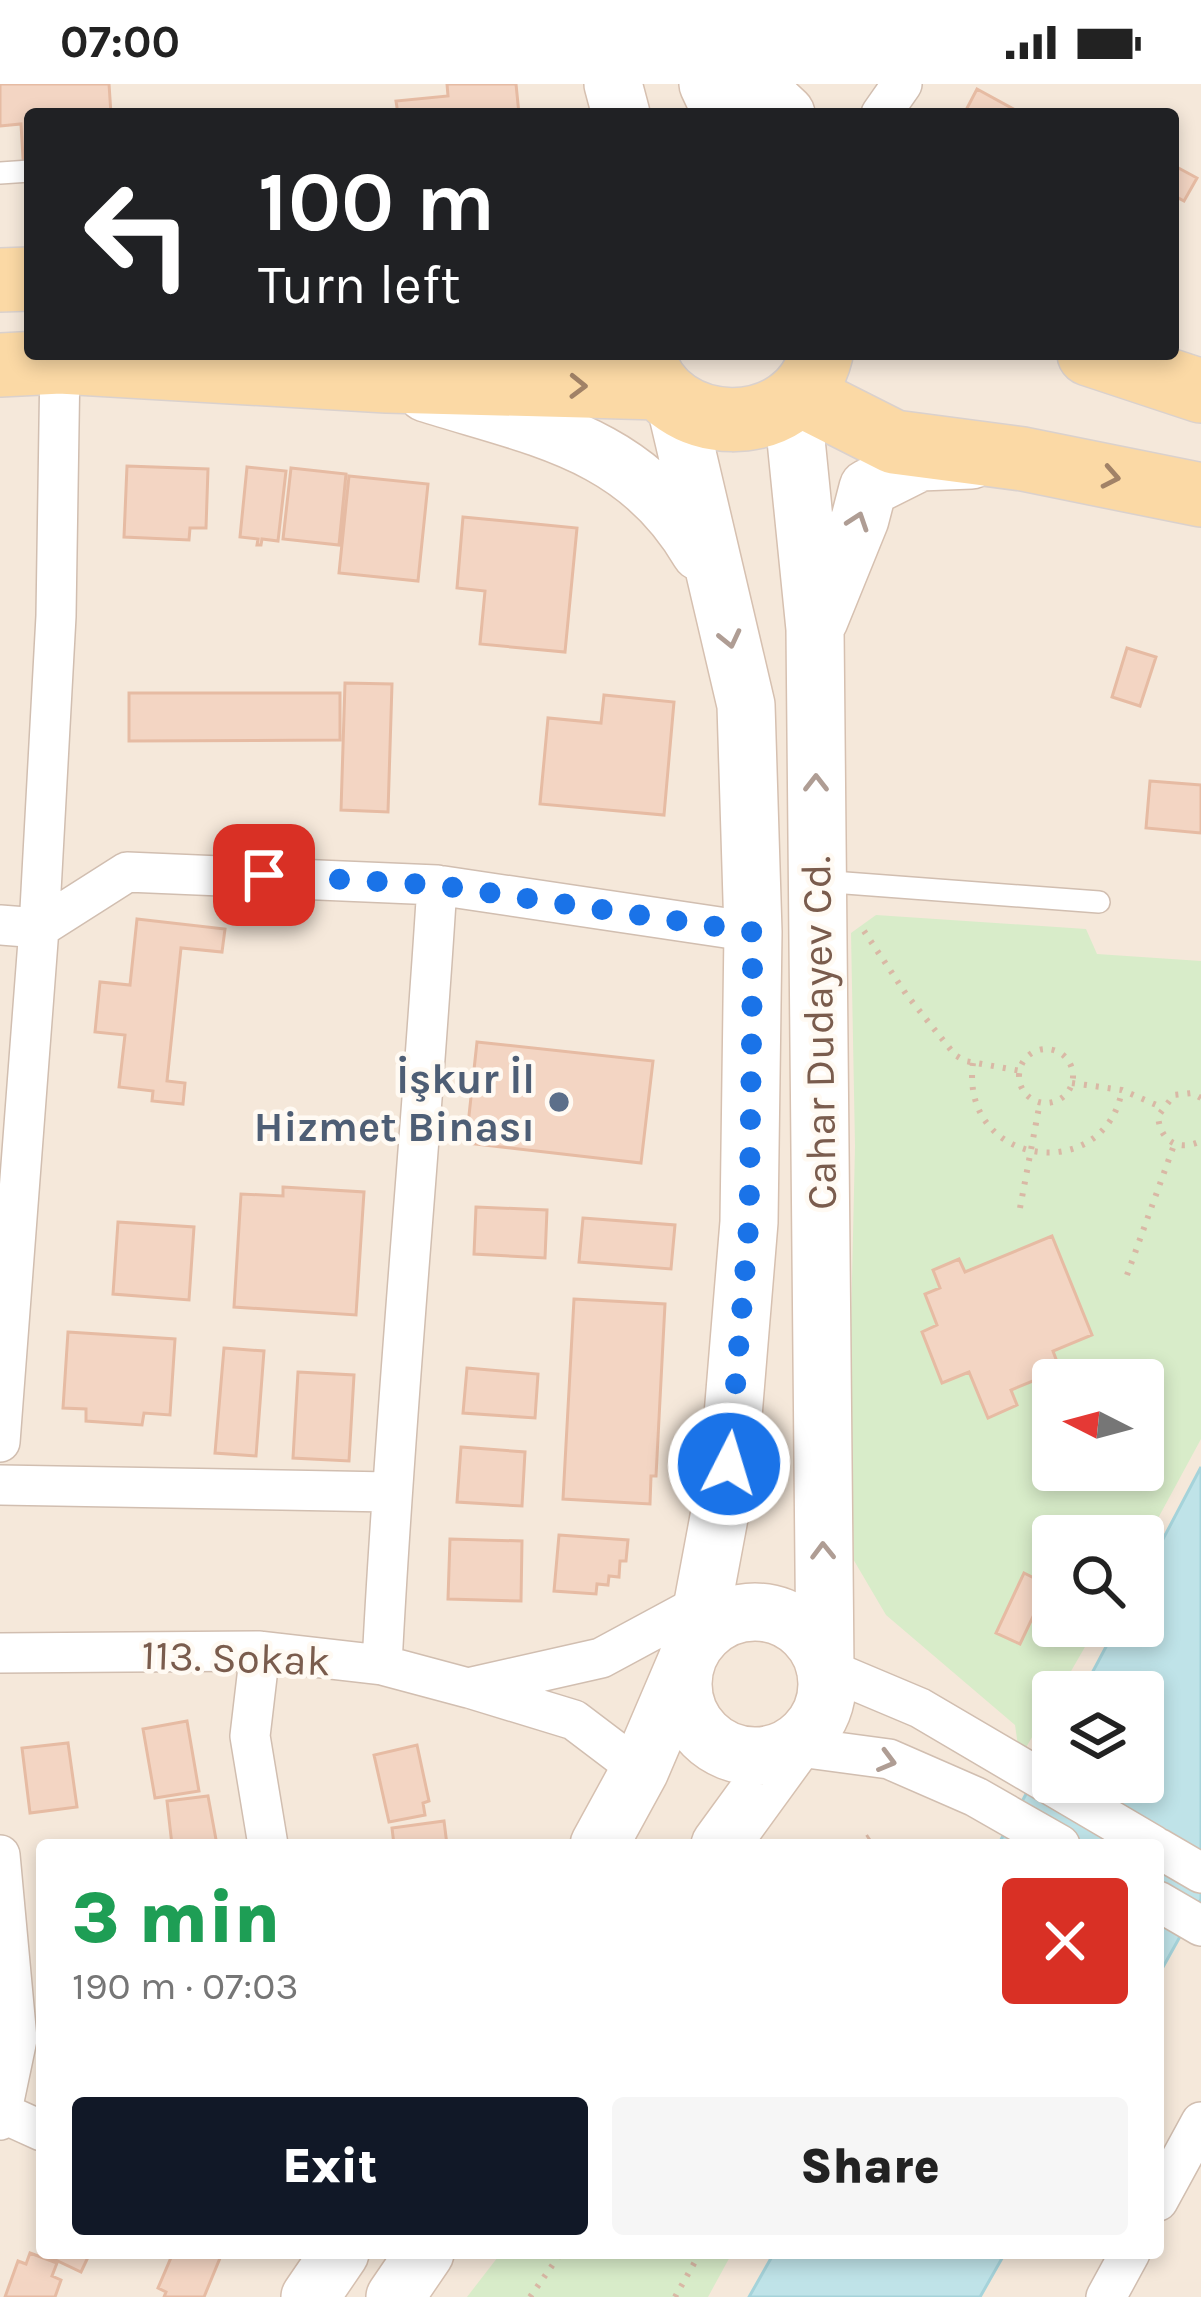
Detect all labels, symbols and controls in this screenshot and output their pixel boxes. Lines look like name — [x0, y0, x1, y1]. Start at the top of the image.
text: 07:00 — [60, 16, 180, 68]
text: 100 m — [258, 153, 495, 251]
icon: left — [60, 156, 216, 312]
text: Turn left — [258, 253, 461, 317]
one-way arrow — [569, 373, 588, 399]
one-way arrow — [1101, 463, 1121, 489]
one-way arrow — [844, 511, 869, 532]
one-way arrow — [716, 628, 741, 649]
one-way arrow — [803, 773, 829, 791]
pin — [213, 824, 315, 926]
icon: arrive — [231, 842, 297, 908]
street label: Cahar Dudayev Cd. — [791, 856, 847, 1210]
place label: İşkur İl Hizmet Binası — [254, 1054, 535, 1152]
marker: İşkur İl Hizmet Binası — [546, 1089, 572, 1115]
north arrow — [1032, 1359, 1164, 1491]
map controls — [1032, 1359, 1164, 1803]
position arrow — [666, 1401, 792, 1527]
button: search — [1032, 1515, 1164, 1647]
one-way arrow — [810, 1541, 836, 1559]
street label: 113. Sokak — [141, 1630, 331, 1686]
button: layers — [1032, 1671, 1164, 1803]
one-way arrow — [876, 1747, 897, 1772]
text: 3 min — [72, 1876, 280, 1960]
button: close — [1002, 1878, 1128, 2004]
text: 190 m · 07:03 — [72, 1963, 299, 2009]
button: Exit — [72, 2097, 588, 2235]
button: Share — [612, 2097, 1128, 2235]

